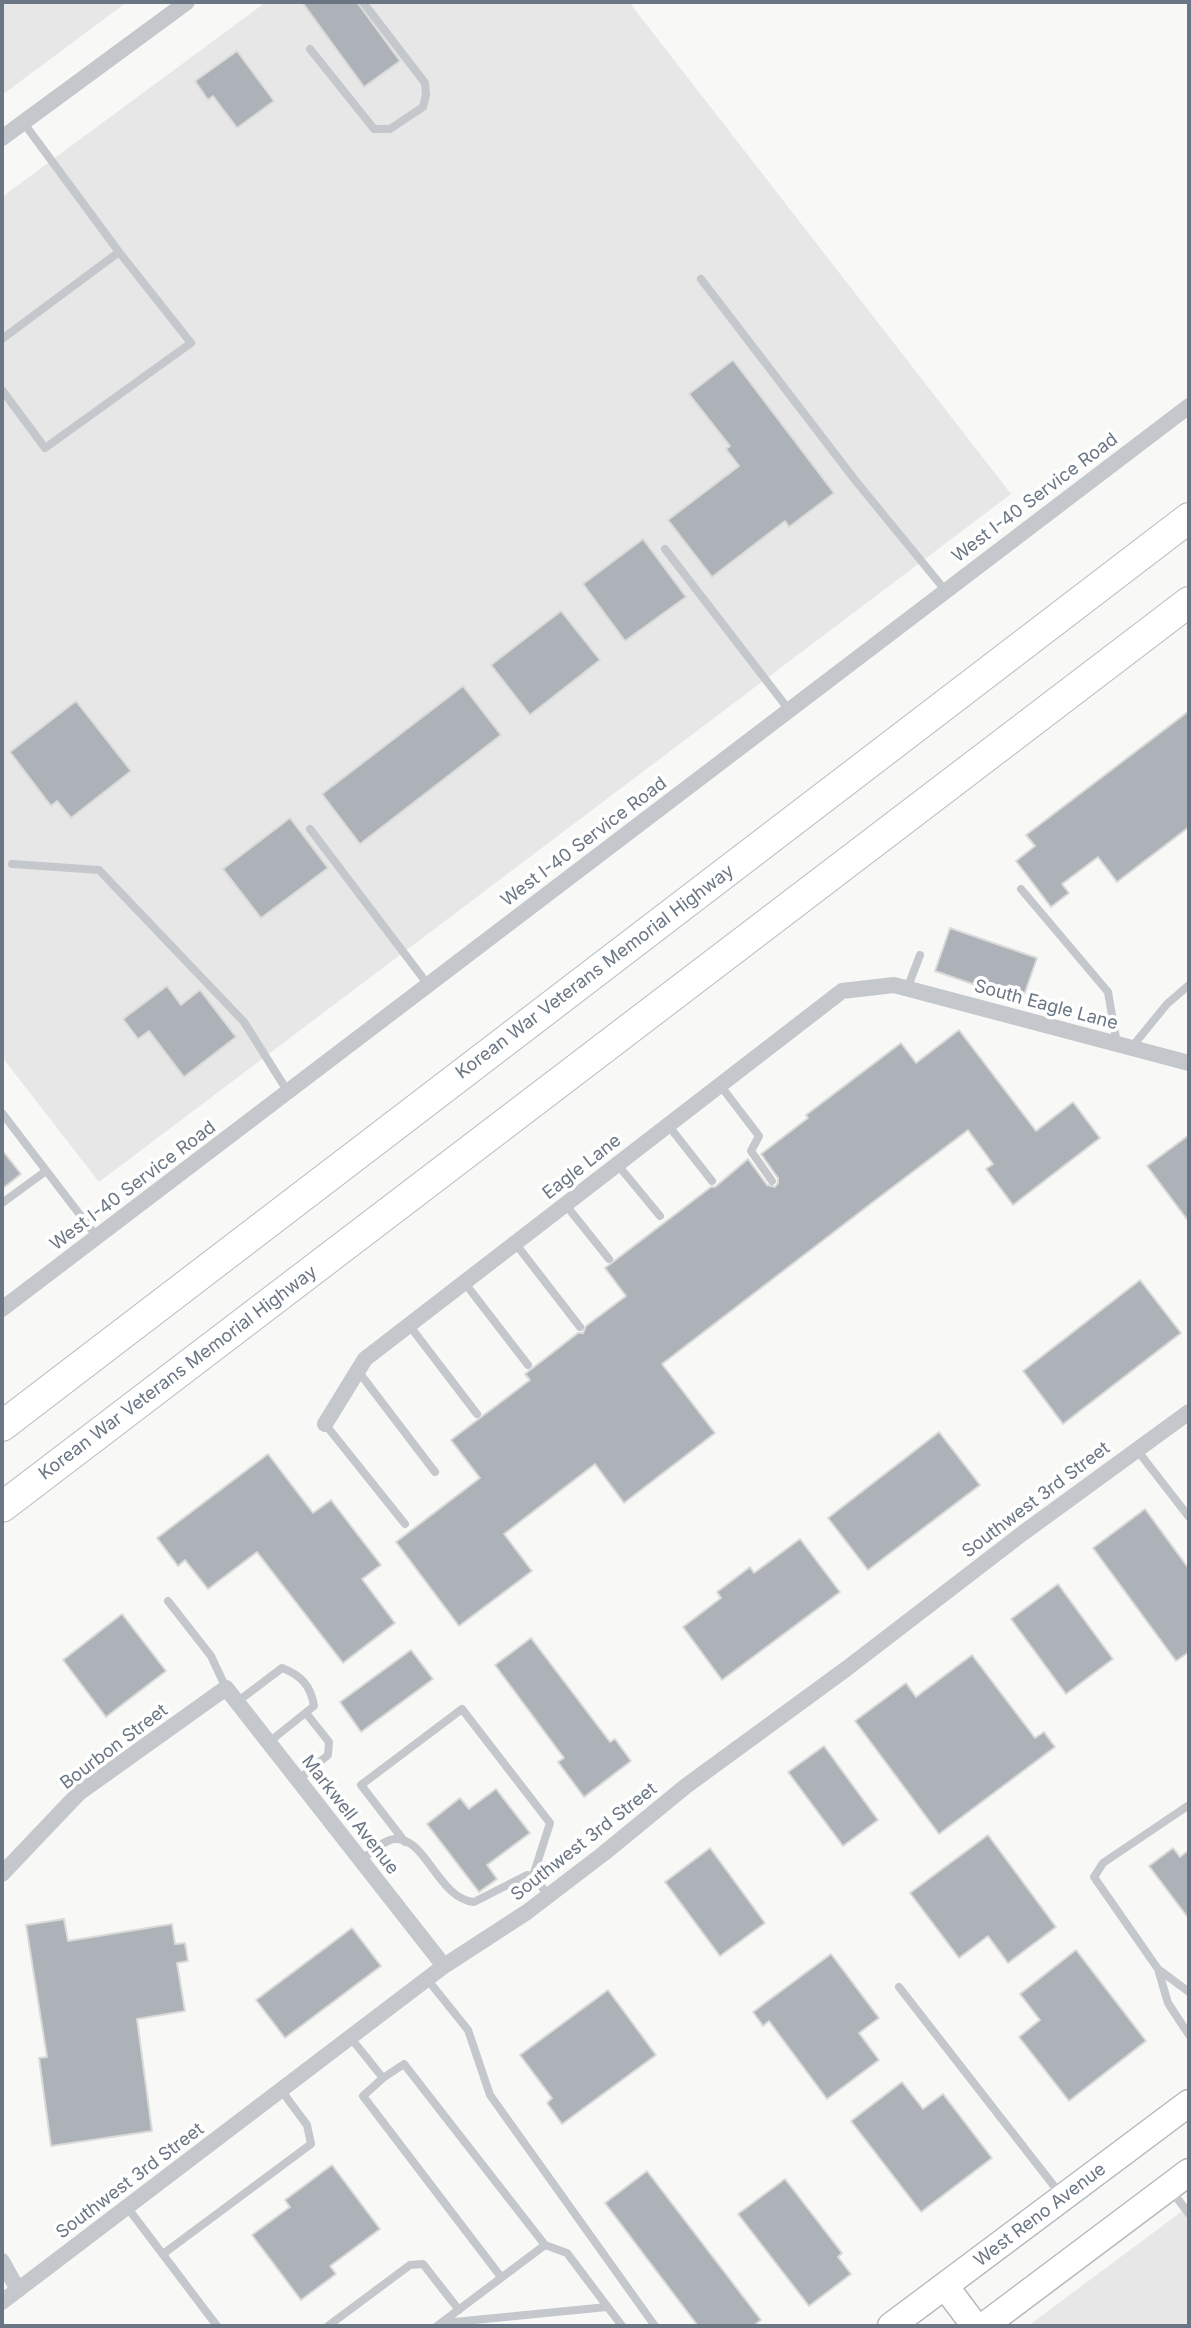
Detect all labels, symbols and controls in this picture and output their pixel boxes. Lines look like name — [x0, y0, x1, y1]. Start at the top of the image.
street label: West I-40 Service Road — [948, 429, 1122, 567]
street label: West I-40 Service Road — [497, 773, 671, 911]
street label: Korean War Veterans Memorial Highway — [452, 860, 738, 1084]
street label: South Eagle Lane — [972, 975, 1120, 1035]
street label: West I-40 Service Road — [46, 1117, 220, 1255]
street label: Eagle Lane — [539, 1130, 625, 1204]
street label: Korean War Veterans Memorial Highway — [35, 1261, 321, 1485]
street label: Southwest 3rd Street — [958, 1437, 1114, 1563]
street label: Bourbon Street — [56, 1700, 172, 1794]
street label: Markwell Avenue — [297, 1751, 403, 1879]
street label: Southwest 3rd Street — [507, 1778, 661, 1906]
street label: Southwest 3rd Street — [52, 2118, 208, 2244]
street label: West Reno Avenue — [970, 2158, 1110, 2272]

